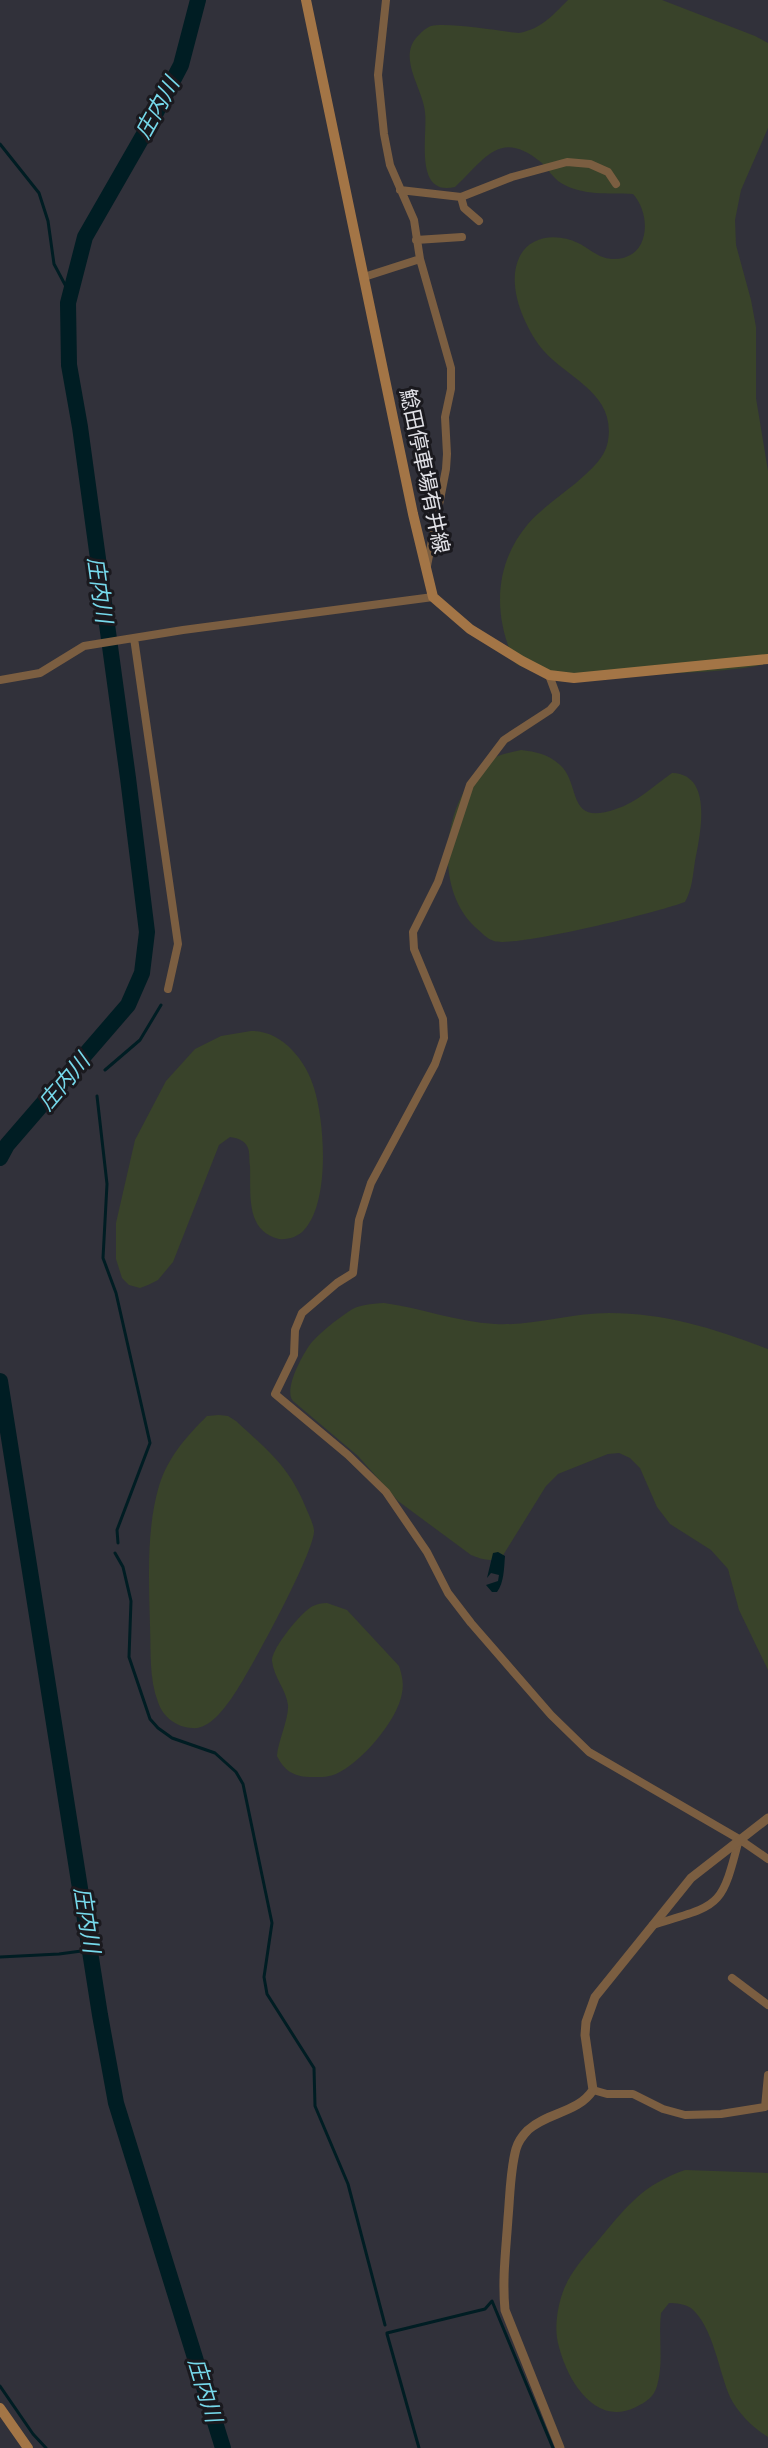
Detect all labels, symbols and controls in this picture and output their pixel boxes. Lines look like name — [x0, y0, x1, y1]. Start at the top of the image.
water label: 庄内川 — [130, 71, 185, 143]
street label: 鯰田停車場有井線 — [395, 386, 455, 556]
water label: 庄内川 — [83, 556, 117, 626]
water label: 庄内川 — [33, 1047, 96, 1115]
water label: 庄内川 — [69, 1885, 105, 1957]
water label: 庄内川 — [183, 2355, 227, 2427]

